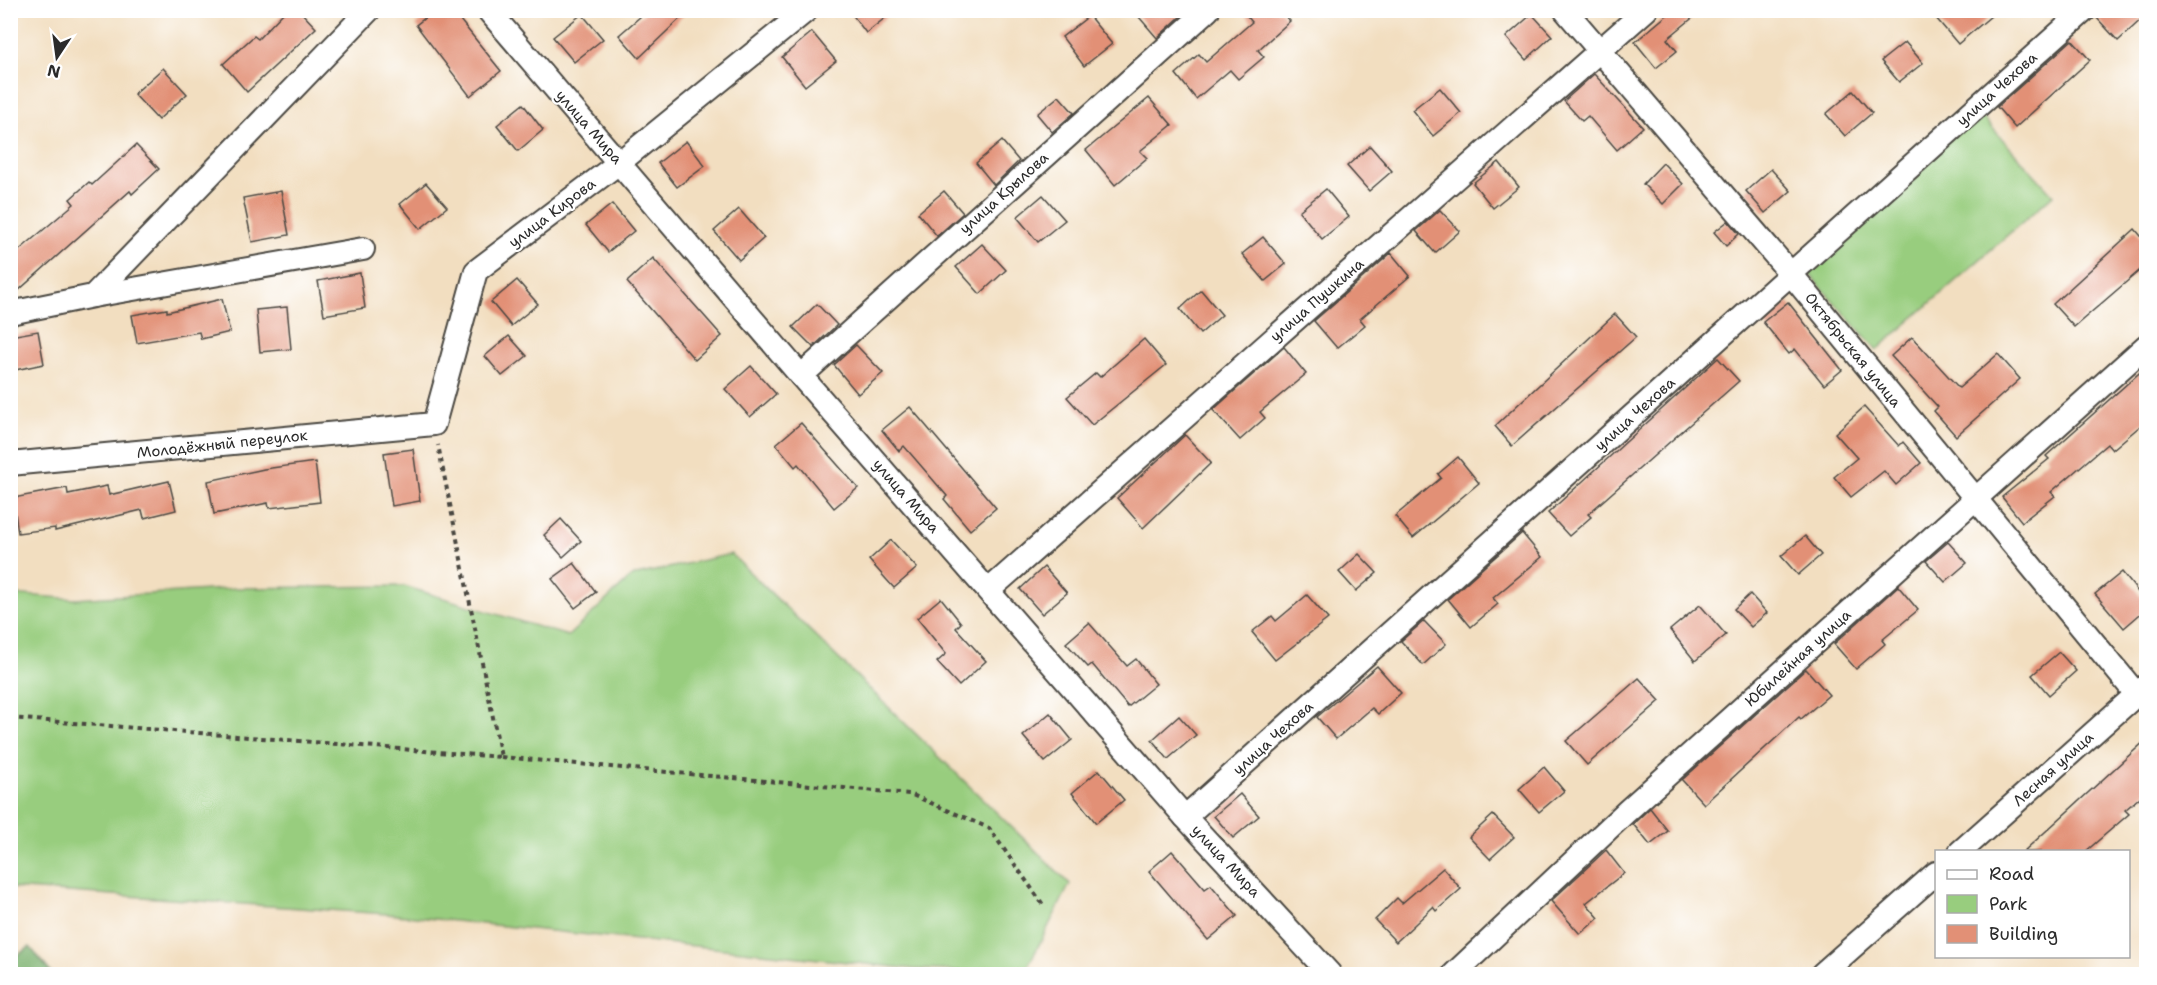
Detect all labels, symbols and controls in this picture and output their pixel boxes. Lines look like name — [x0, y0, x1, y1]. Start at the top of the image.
north arrow — [27, 27, 87, 87]
street label: улица Чехова — [1952, 47, 2042, 130]
text: N — [45, 59, 62, 83]
street label: улица Мира — [551, 86, 627, 169]
street label: улица Крылова — [955, 147, 1053, 238]
street label: улица Кирова — [504, 173, 600, 252]
street label: улица Пушкина — [1266, 253, 1368, 346]
street label: Октябрьская улица — [1800, 288, 1906, 412]
street label: улица Чехова — [1590, 372, 1680, 455]
street label: Молодёжный переулок — [136, 425, 308, 463]
street label: улица Мира — [868, 455, 944, 538]
street label: Юбилейная улица — [1741, 605, 1856, 711]
street label: улица Чехова — [1228, 696, 1318, 779]
street label: Лесная улица — [2008, 727, 2098, 811]
street label: улица Мира — [1187, 820, 1265, 902]
legend — [1935, 850, 2130, 958]
text: Road — [1989, 862, 2034, 886]
text: Park — [1989, 892, 2028, 916]
text: Building — [1989, 922, 2058, 946]

